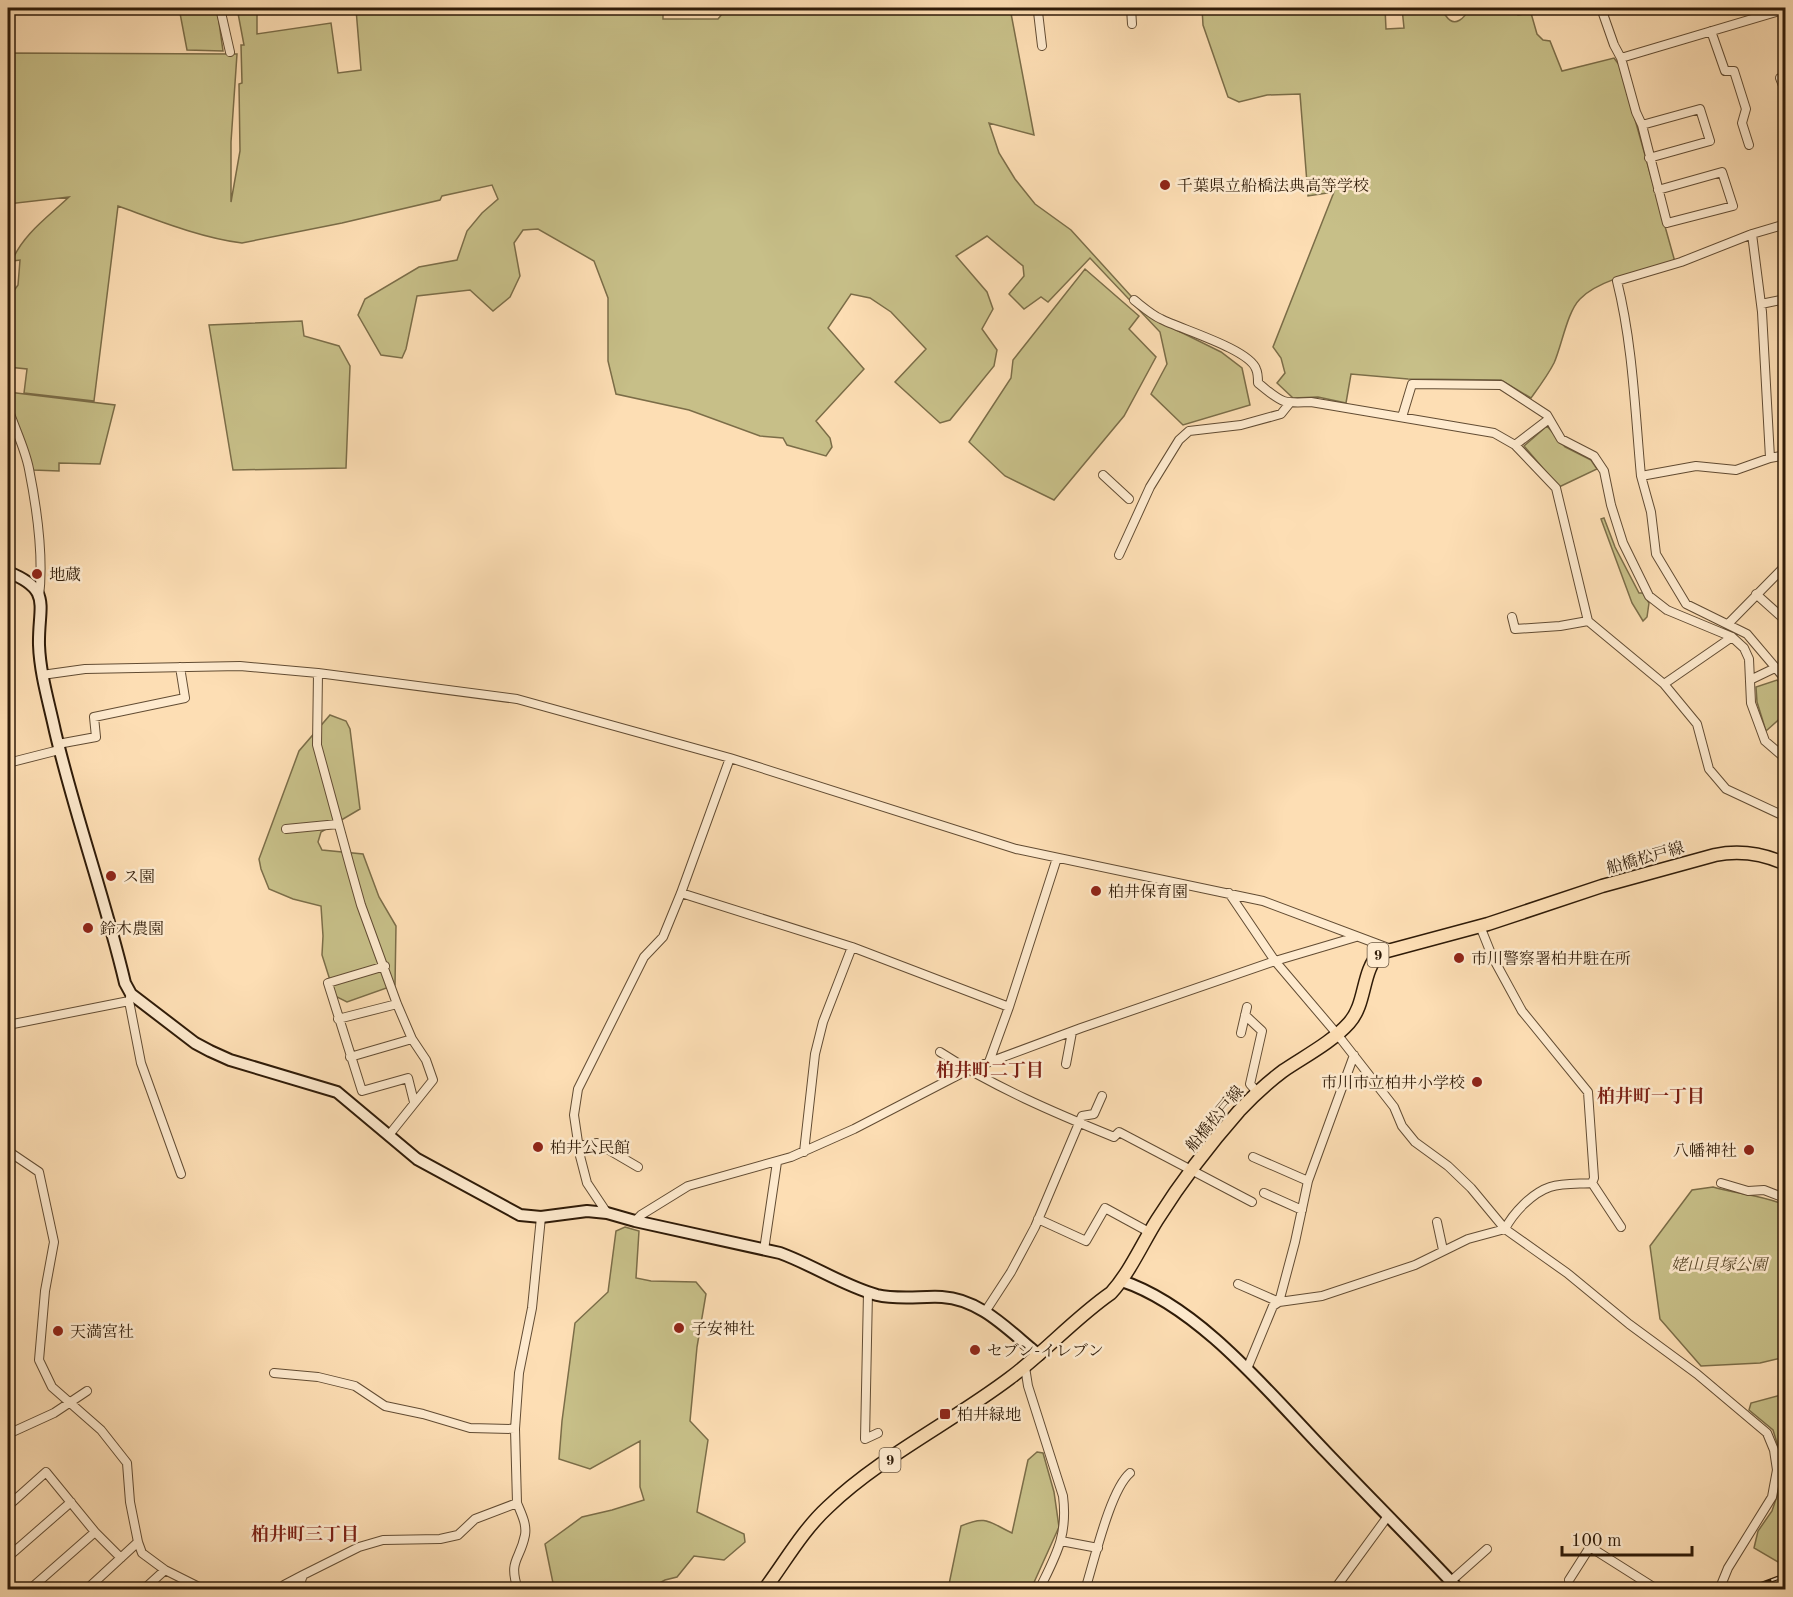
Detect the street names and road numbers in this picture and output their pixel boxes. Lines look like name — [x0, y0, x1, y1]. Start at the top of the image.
street label: 船橋松戸線 — [1604, 838, 1686, 878]
road number: 9 — [1368, 943, 1388, 967]
street label: 船橋松戸線 — [1182, 1082, 1247, 1155]
road number: 9 — [880, 1448, 900, 1472]

